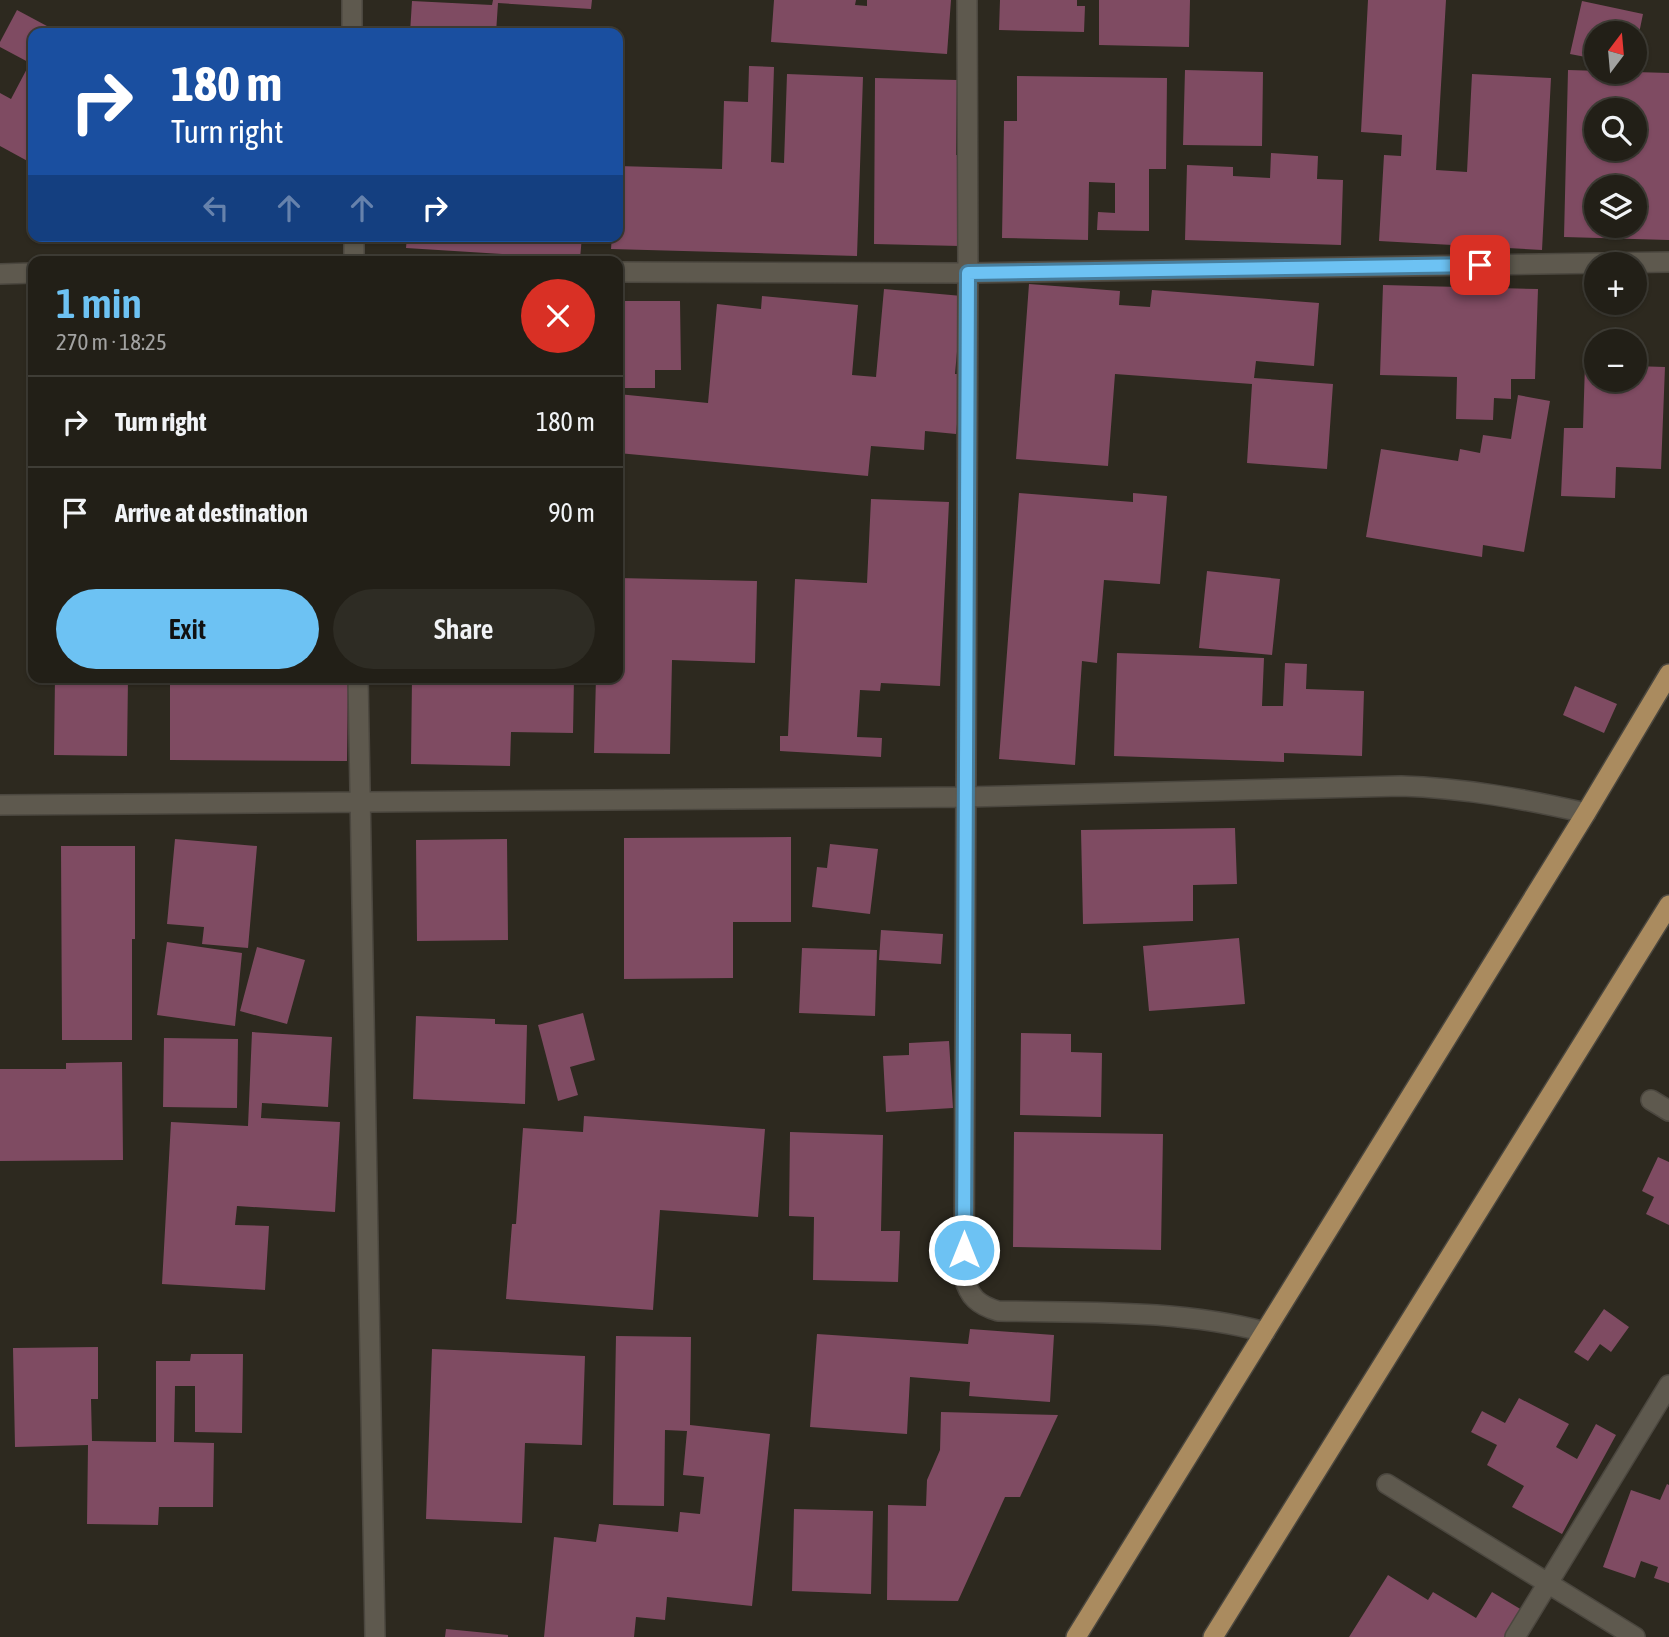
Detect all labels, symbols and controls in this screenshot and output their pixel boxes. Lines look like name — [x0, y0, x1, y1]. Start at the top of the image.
north arrow — [1584, 21, 1647, 84]
map controls — [1584, 21, 1647, 392]
text: 180 m — [171, 55, 282, 111]
icon: right — [56, 56, 147, 147]
button: search — [1584, 98, 1647, 161]
text: Turn right — [171, 113, 284, 150]
button: layers — [1584, 175, 1647, 238]
icon: left — [197, 189, 235, 227]
icon: ahead — [270, 189, 308, 227]
icon: ahead — [343, 189, 381, 227]
icon: right — [416, 189, 454, 227]
pin — [1450, 235, 1510, 295]
icon: arrive — [1461, 246, 1499, 284]
button: + — [1584, 252, 1647, 315]
text: 1 min — [56, 279, 142, 327]
button: close — [521, 279, 595, 353]
text: 270 m · 18:25 — [56, 329, 167, 355]
button: − — [1584, 329, 1647, 392]
icon: right — [56, 403, 94, 441]
text: Turn right — [115, 407, 206, 437]
text: 180 m — [536, 407, 595, 437]
icon: arrive — [56, 494, 94, 532]
text: Arrive at destination — [115, 498, 308, 528]
text: 90 m — [548, 498, 595, 528]
button: Exit — [56, 589, 319, 669]
button: Share — [333, 589, 595, 669]
position arrow — [927, 1213, 1001, 1287]

